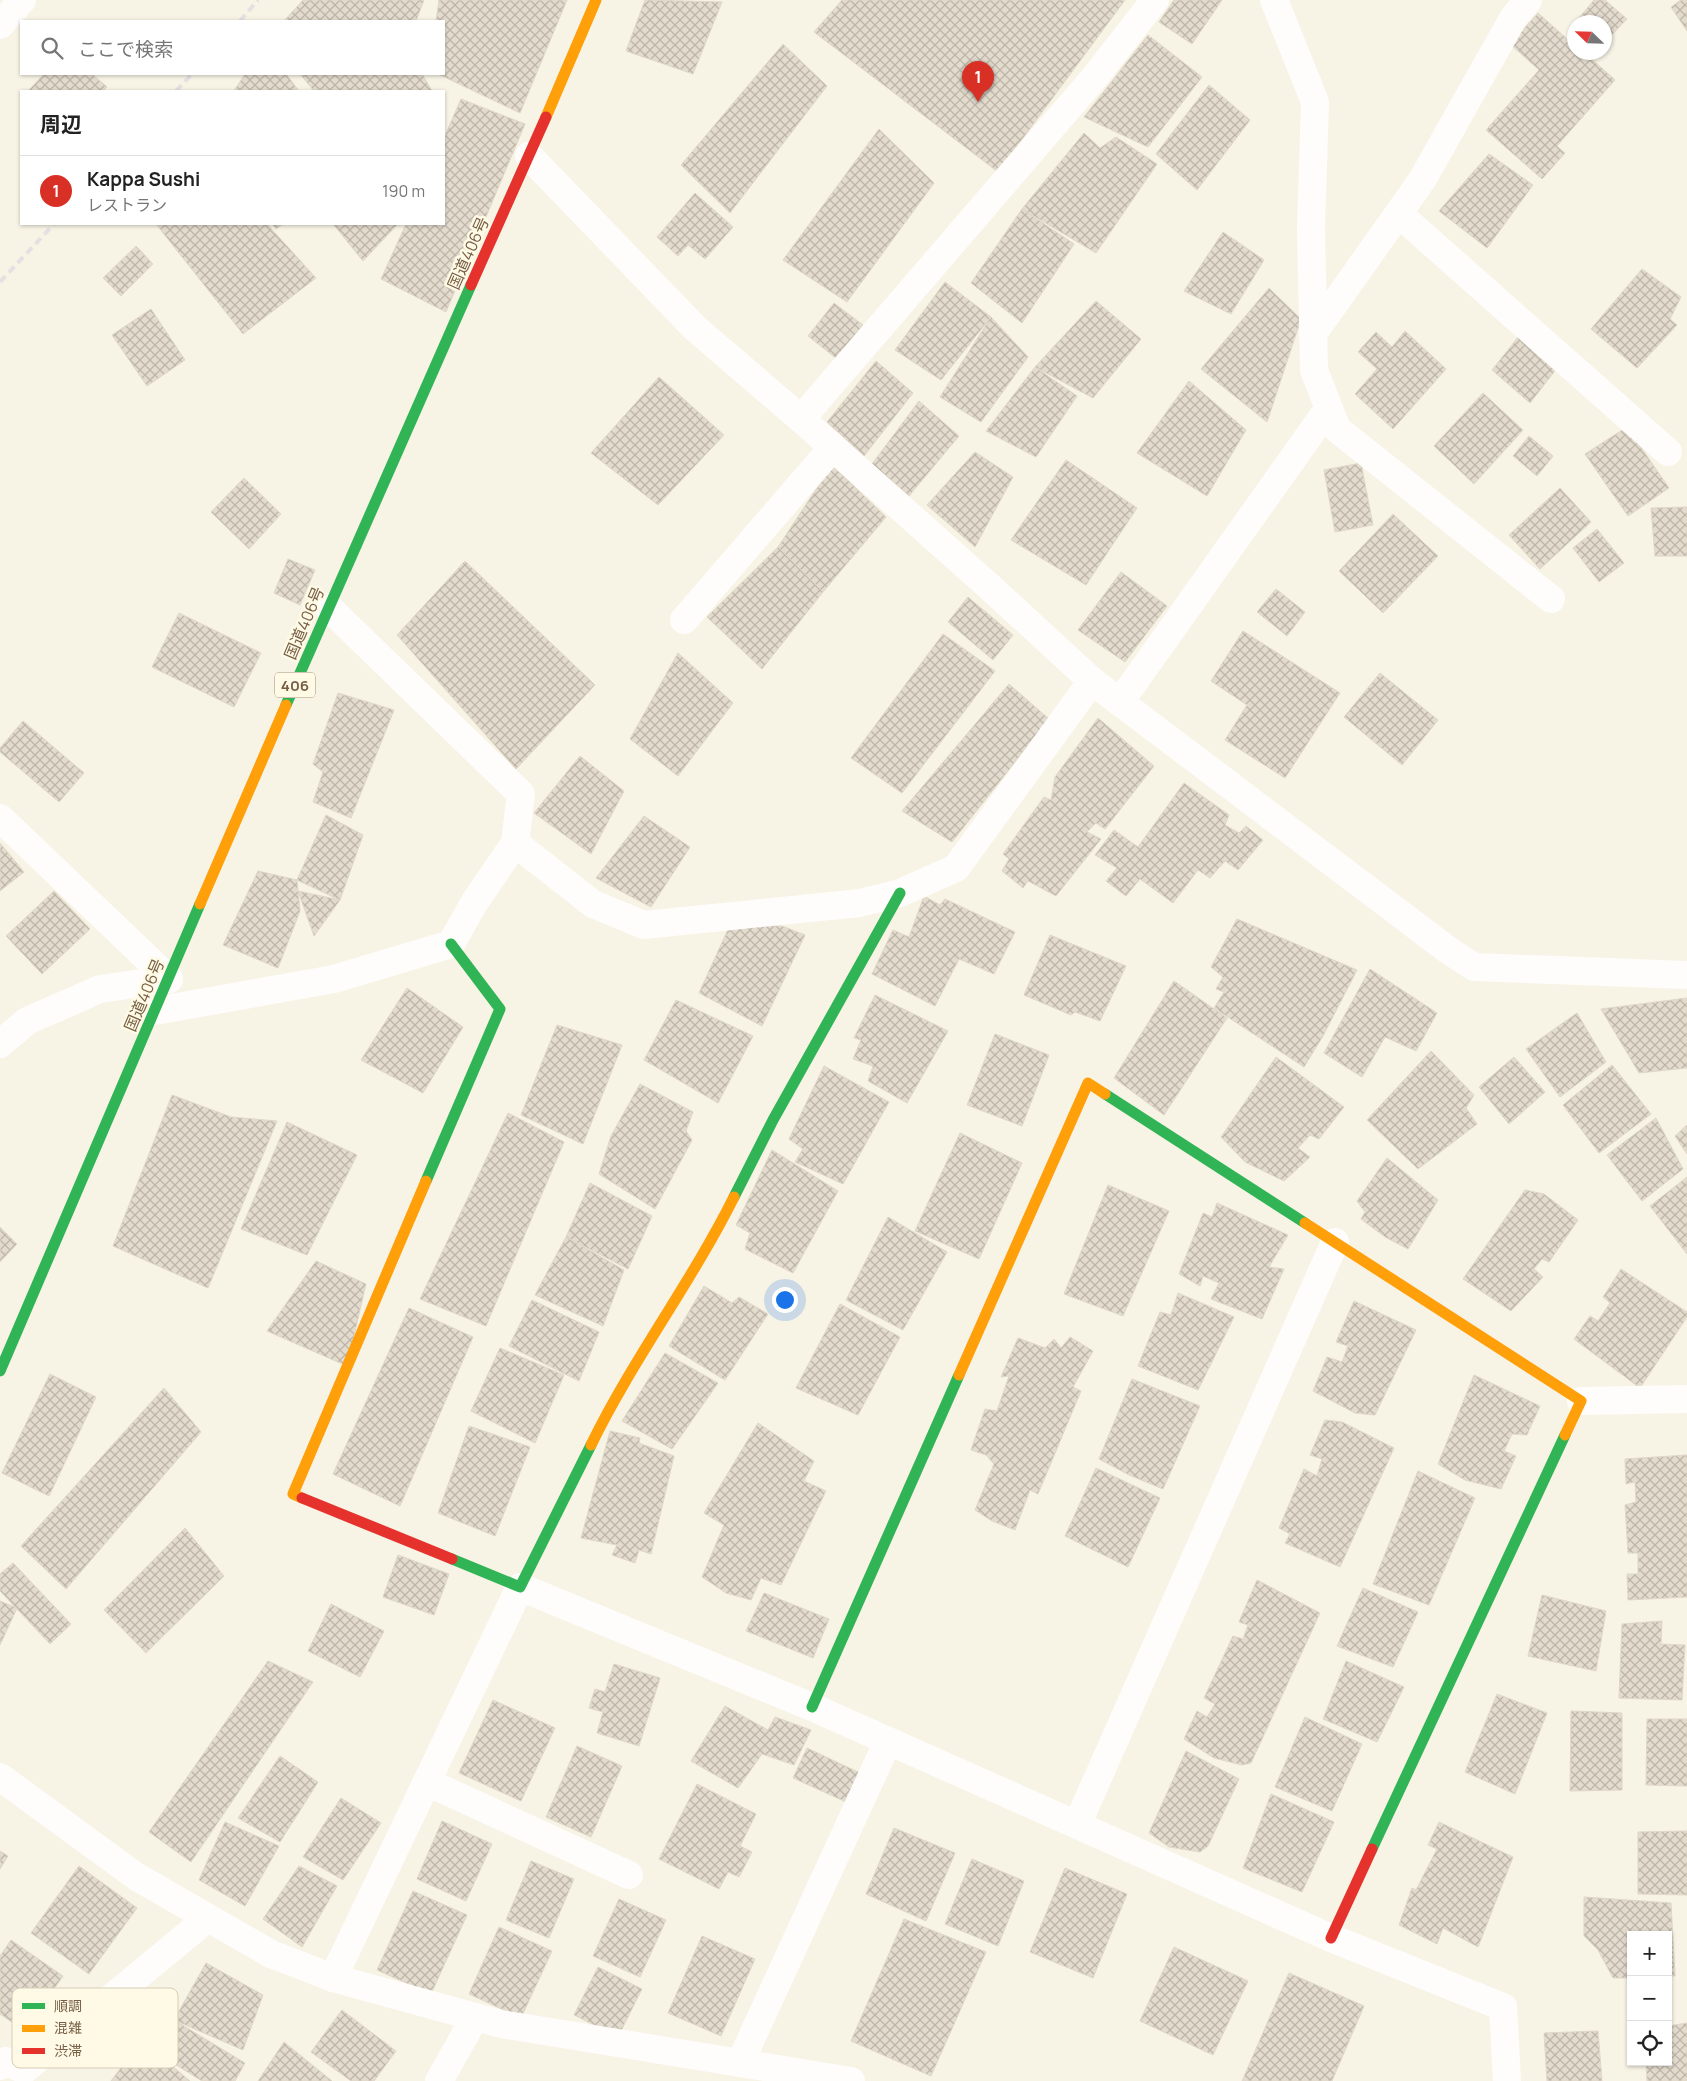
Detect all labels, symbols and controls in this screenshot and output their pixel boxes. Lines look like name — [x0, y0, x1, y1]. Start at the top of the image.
north arrow — [1567, 15, 1612, 60]
search box — [20, 20, 445, 75]
icon: search — [38, 34, 66, 62]
text: ここで検索 — [78, 36, 173, 62]
pin: 1 — [962, 61, 994, 102]
text: 周辺 — [40, 110, 82, 138]
text: Kappa Sushi — [87, 166, 200, 192]
text: 1 — [52, 180, 60, 202]
text: 190 m — [382, 180, 425, 202]
text: レストラン — [87, 194, 167, 216]
street label: 国道406号 — [442, 213, 494, 293]
street label: 国道406号 — [279, 583, 329, 663]
road number: 406 — [275, 672, 315, 698]
street label: 国道406号 — [119, 955, 169, 1035]
your location — [772, 1287, 798, 1313]
map controls — [1627, 1931, 1672, 2066]
button: + — [1627, 1931, 1672, 1976]
button: − — [1627, 1976, 1672, 2021]
legend — [12, 1988, 178, 2068]
text: 順調 — [54, 1996, 82, 2015]
text: 混雑 — [54, 2018, 82, 2037]
button: locate — [1627, 2021, 1672, 2066]
text: 渋滞 — [54, 2041, 82, 2060]

